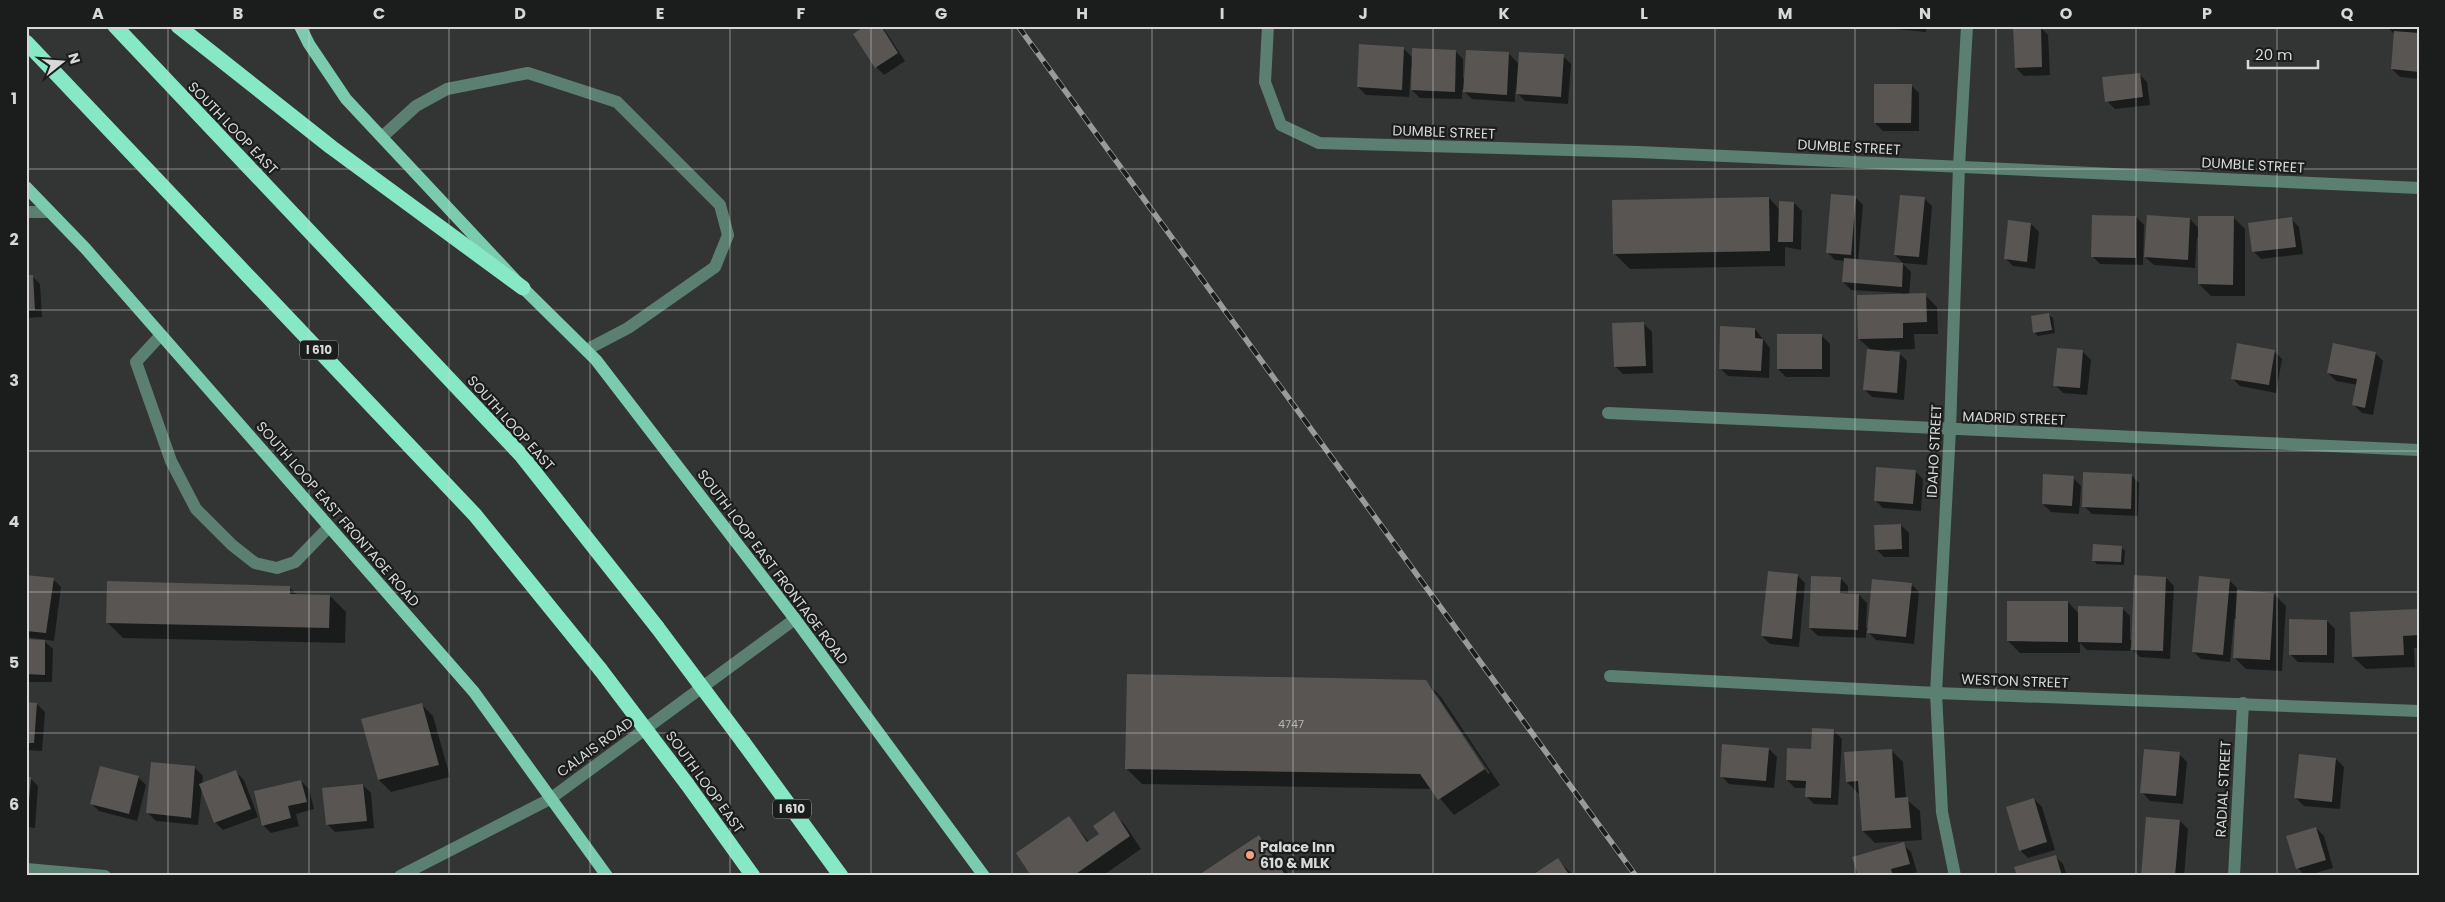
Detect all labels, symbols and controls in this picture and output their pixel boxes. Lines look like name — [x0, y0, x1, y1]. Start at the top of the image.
text: A — [92, 2, 104, 25]
text: B — [233, 2, 243, 25]
text: C — [373, 2, 385, 25]
text: D — [514, 2, 526, 25]
text: E — [656, 2, 664, 25]
text: F — [797, 2, 806, 25]
text: G — [935, 2, 947, 25]
text: H — [1076, 2, 1088, 25]
text: I — [1220, 2, 1224, 25]
text: J — [1358, 2, 1368, 25]
text: K — [1498, 2, 1510, 25]
text: L — [1640, 2, 1648, 25]
text: M — [1778, 2, 1792, 25]
text: N — [1919, 2, 1931, 25]
text: O — [2060, 2, 2073, 25]
text: P — [2202, 2, 2212, 25]
text: Q — [2341, 2, 2354, 25]
north arrow — [38, 38, 88, 88]
scale bar — [2248, 38, 2318, 70]
text: 20 m — [2255, 44, 2293, 65]
text: N — [63, 50, 86, 66]
street label: SOUTH LOOP EAST — [183, 77, 283, 179]
text: 1 — [11, 87, 17, 110]
street label: DUMBLE STREET — [1392, 120, 1496, 144]
street label: DUMBLE STREET — [1797, 134, 1901, 160]
street label: DUMBLE STREET — [2201, 152, 2305, 178]
text: 2 — [9, 228, 19, 251]
road number: I 610 — [300, 340, 338, 360]
text: 3 — [9, 369, 19, 392]
street label: SOUTH LOOP EAST — [463, 371, 560, 475]
street label: IDAHO STREET — [1922, 403, 1946, 498]
street label: MADRID STREET — [1962, 406, 2066, 430]
street label: SOUTH LOOP EAST FRONTAGE ROAD — [252, 417, 424, 611]
street label: SOUTH LOOP EAST FRONTAGE ROAD — [693, 465, 853, 669]
text: 4 — [9, 510, 20, 533]
text: 5 — [9, 651, 19, 674]
street label: WESTON STREET — [1961, 669, 2069, 693]
street label: CALAIS ROAD — [553, 712, 637, 782]
house number: 4747 — [1278, 716, 1304, 732]
street label: SOUTH LOOP EAST — [661, 727, 749, 838]
street label: RADIAL STREET — [2210, 740, 2236, 838]
text: 6 — [9, 793, 19, 816]
road number: I 610 — [773, 800, 811, 819]
place label: Palace Inn 610 & MLK — [1260, 837, 1335, 873]
marker: Palace Inn 610 & MLK — [1244, 849, 1256, 861]

